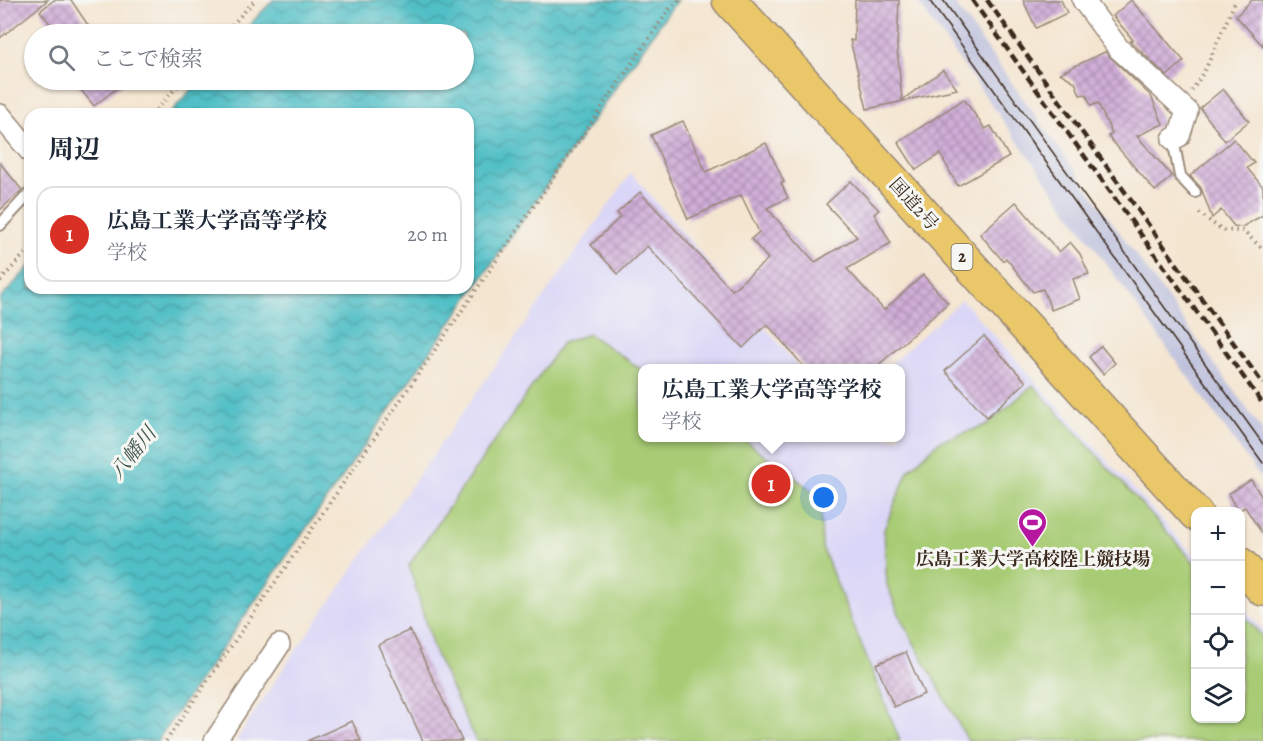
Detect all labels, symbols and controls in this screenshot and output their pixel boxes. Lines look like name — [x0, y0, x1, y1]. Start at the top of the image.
search box — [24, 24, 474, 90]
icon: search — [45, 41, 78, 74]
text: ここで検索 — [93, 44, 203, 74]
text: 周辺 — [48, 132, 100, 167]
street label: 国道2号 — [884, 173, 944, 235]
text: 広島工業大学高等学校 — [107, 206, 327, 236]
text: 1 — [66, 221, 73, 248]
text: 20 m — [407, 221, 448, 248]
text: 学校 — [107, 239, 147, 266]
road number: 2 — [952, 244, 972, 270]
popup — [638, 364, 905, 442]
text: 広島工業大学高等学校 — [661, 375, 882, 405]
text: 学校 — [661, 408, 701, 435]
water label: 八幡川 — [104, 420, 164, 485]
pin: 1 — [752, 462, 790, 506]
your location — [809, 483, 838, 512]
sports icon: 広島工業大学高校陸上競技場 — [1017, 506, 1049, 548]
map controls — [1191, 507, 1245, 723]
button: + — [1191, 507, 1245, 561]
place label: 広島工業大学高校陸上競技場 — [916, 547, 1150, 571]
button: − — [1191, 561, 1245, 615]
button: locate — [1191, 615, 1245, 669]
button: layers — [1191, 669, 1245, 723]

